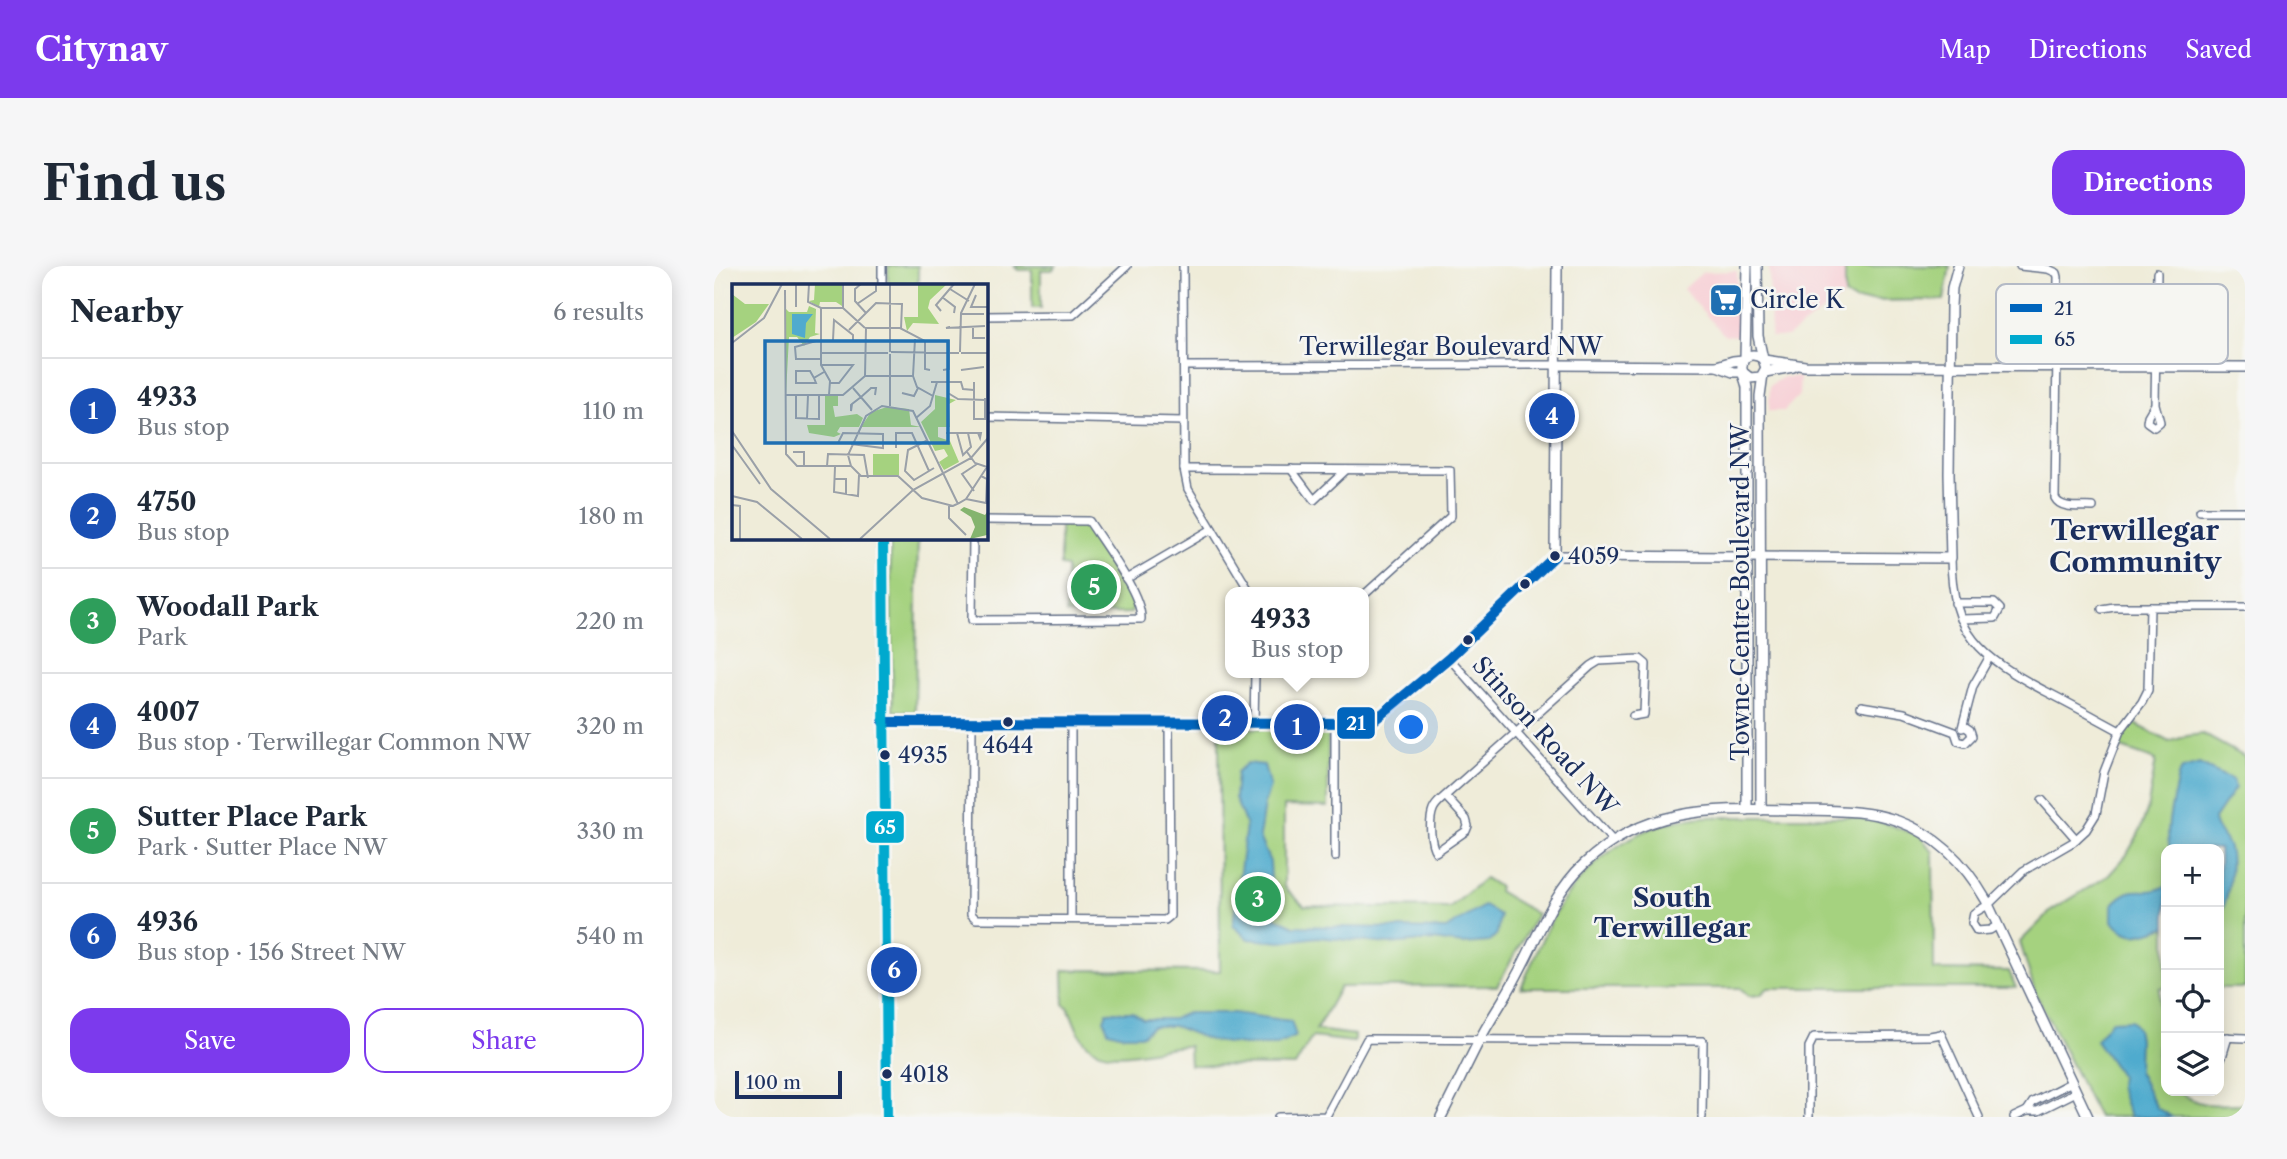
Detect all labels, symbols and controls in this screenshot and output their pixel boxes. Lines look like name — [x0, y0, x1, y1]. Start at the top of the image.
text: Citynav — [35, 29, 168, 70]
text: Map — [1939, 35, 1991, 64]
text: Directions — [2029, 35, 2147, 64]
text: Saved — [2185, 35, 2252, 64]
button: Directions — [2052, 150, 2245, 215]
text: Find us — [42, 152, 226, 213]
supermarket icon: Circle K — [1707, 281, 1745, 319]
inset map — [732, 284, 987, 539]
legend — [1996, 284, 2228, 364]
place label: Circle K — [1750, 285, 1845, 314]
text: Nearby — [70, 293, 183, 330]
text: 21 — [2054, 297, 2073, 320]
text: 6 results — [553, 298, 644, 326]
text: 65 — [2054, 328, 2075, 351]
street label: Terwillegar Boulevard NW — [1299, 332, 1604, 361]
text: 4933 — [137, 381, 197, 413]
pin: 4 — [1529, 390, 1575, 442]
text: 1 — [88, 397, 98, 425]
text: 110 m — [583, 397, 644, 425]
text: Bus stop — [137, 413, 230, 441]
street label: Towne Centre Boulevard NW — [1726, 422, 1755, 761]
text: 4750 — [137, 486, 197, 518]
text: 2 — [86, 502, 100, 530]
text: 180 m — [579, 502, 644, 530]
district label: Terwillegar Community — [2049, 513, 2222, 579]
text: Bus stop — [137, 518, 230, 546]
place label: 4059 — [1568, 543, 1620, 570]
marker: 4059 — [1548, 549, 1562, 563]
pin: 5 — [1071, 561, 1117, 613]
unlabelled marker — [1518, 577, 1532, 591]
popup — [1225, 587, 1369, 678]
text: Woodall Park — [137, 591, 318, 623]
text: 4933 — [1251, 603, 1311, 635]
text: 3 — [87, 607, 100, 635]
text: 220 m — [575, 607, 644, 635]
text: Park — [137, 623, 187, 651]
unlabelled marker — [1461, 633, 1475, 647]
text: Bus stop — [1251, 635, 1343, 663]
street label: Stinson Road NW — [1466, 650, 1625, 822]
pin: 2 — [1202, 692, 1248, 744]
text: 4007 — [137, 696, 199, 728]
pin: 1 — [1274, 701, 1320, 753]
line badge: 21 — [1336, 706, 1376, 740]
your location — [1394, 710, 1428, 744]
text: 4 — [86, 712, 100, 740]
text: 320 m — [576, 712, 644, 740]
text: 21 — [1346, 712, 1366, 735]
marker: 4644 — [1001, 715, 1015, 729]
text: Bus stop · Terwillegar Common NW — [137, 728, 531, 756]
place label: 4644 — [982, 732, 1034, 759]
place label: 4935 — [898, 742, 948, 769]
marker: 4935 — [878, 748, 892, 762]
text: Sutter Place Park — [137, 801, 367, 833]
line badge: 65 — [865, 810, 905, 844]
text: 65 — [874, 816, 896, 839]
text: 5 — [87, 817, 99, 845]
text: 330 m — [577, 817, 644, 845]
text: Park · Sutter Place NW — [137, 833, 387, 861]
map controls — [2161, 844, 2224, 1096]
button: + — [2161, 844, 2224, 907]
pin: 3 — [1235, 873, 1281, 925]
district label: South Terwillegar — [1594, 882, 1751, 944]
text: 4936 — [137, 906, 198, 938]
button: − — [2161, 907, 2224, 970]
text: 6 — [86, 922, 100, 950]
text: 540 m — [576, 922, 644, 950]
text: Bus stop · 156 Street NW — [137, 938, 406, 966]
pin: 6 — [871, 944, 917, 996]
button: locate — [2161, 970, 2224, 1033]
button: Save — [70, 1008, 350, 1073]
button: Share — [364, 1008, 644, 1073]
button: layers — [2161, 1033, 2224, 1096]
place label: 4018 — [900, 1061, 949, 1088]
marker: 4018 — [880, 1067, 894, 1081]
scale bar — [735, 1068, 842, 1100]
text: 100 m — [746, 1071, 801, 1094]

